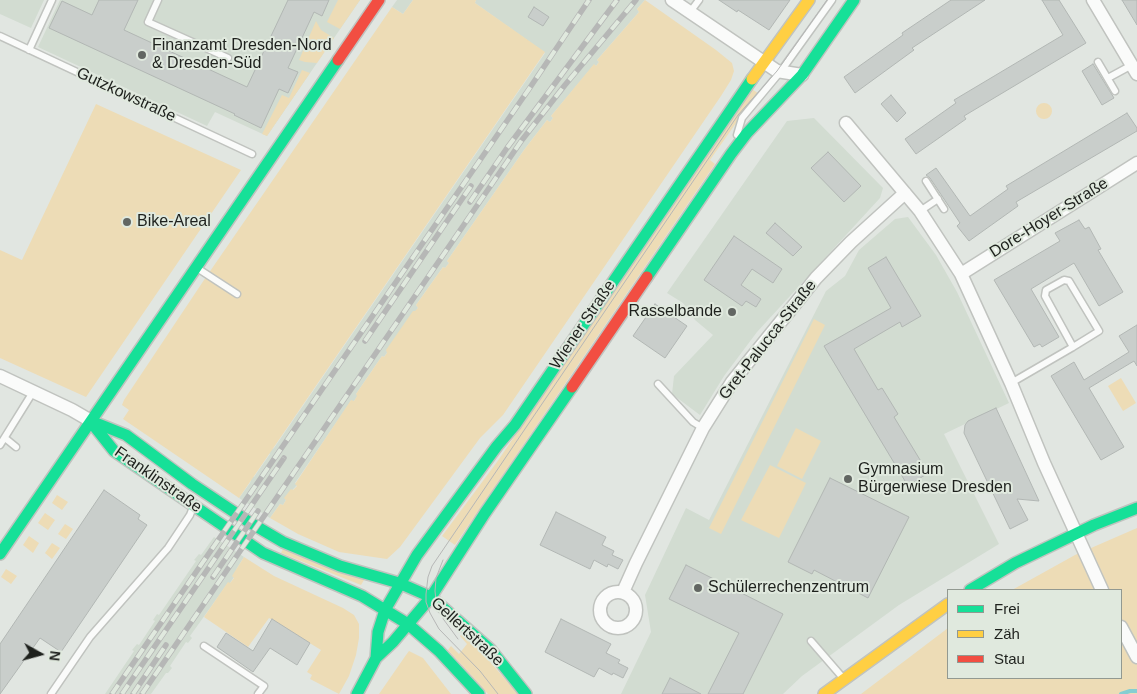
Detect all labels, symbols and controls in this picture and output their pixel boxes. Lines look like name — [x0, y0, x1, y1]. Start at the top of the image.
place label: Finanzamt Dresden-Nord & Dresden-Süd — [152, 36, 332, 74]
marker: Finanzamt Dresden-Nord & Dresden-Süd — [136, 49, 148, 61]
street label: Gutzkowstraße — [73, 64, 179, 126]
street label: Dore-Hoyer-Straße — [986, 174, 1112, 262]
place label: Bike-Areal — [137, 212, 211, 232]
marker: Bike-Areal — [121, 216, 133, 228]
street label: Gret-Palucca-Straße — [715, 276, 821, 404]
street label: Wiener Straße — [546, 277, 620, 373]
place label: Rasselbande — [629, 302, 722, 322]
marker: Rasselbande — [726, 306, 738, 318]
street label: Franklinstraße — [111, 443, 205, 517]
place label: Gymnasium Bürgerwiese Dresden — [858, 460, 1012, 498]
marker: Gymnasium Bürgerwiese Dresden — [842, 473, 854, 485]
place label: Schülerrechenzentrum — [708, 578, 869, 598]
marker: Schülerrechenzentrum — [692, 582, 704, 594]
legend — [947, 589, 1122, 679]
street label: Gellertstraße — [427, 593, 507, 671]
text: Frei — [994, 600, 1020, 617]
text: Zäh — [994, 625, 1020, 642]
north arrow — [15, 629, 65, 679]
text: N — [46, 650, 63, 662]
text: Stau — [994, 650, 1025, 667]

